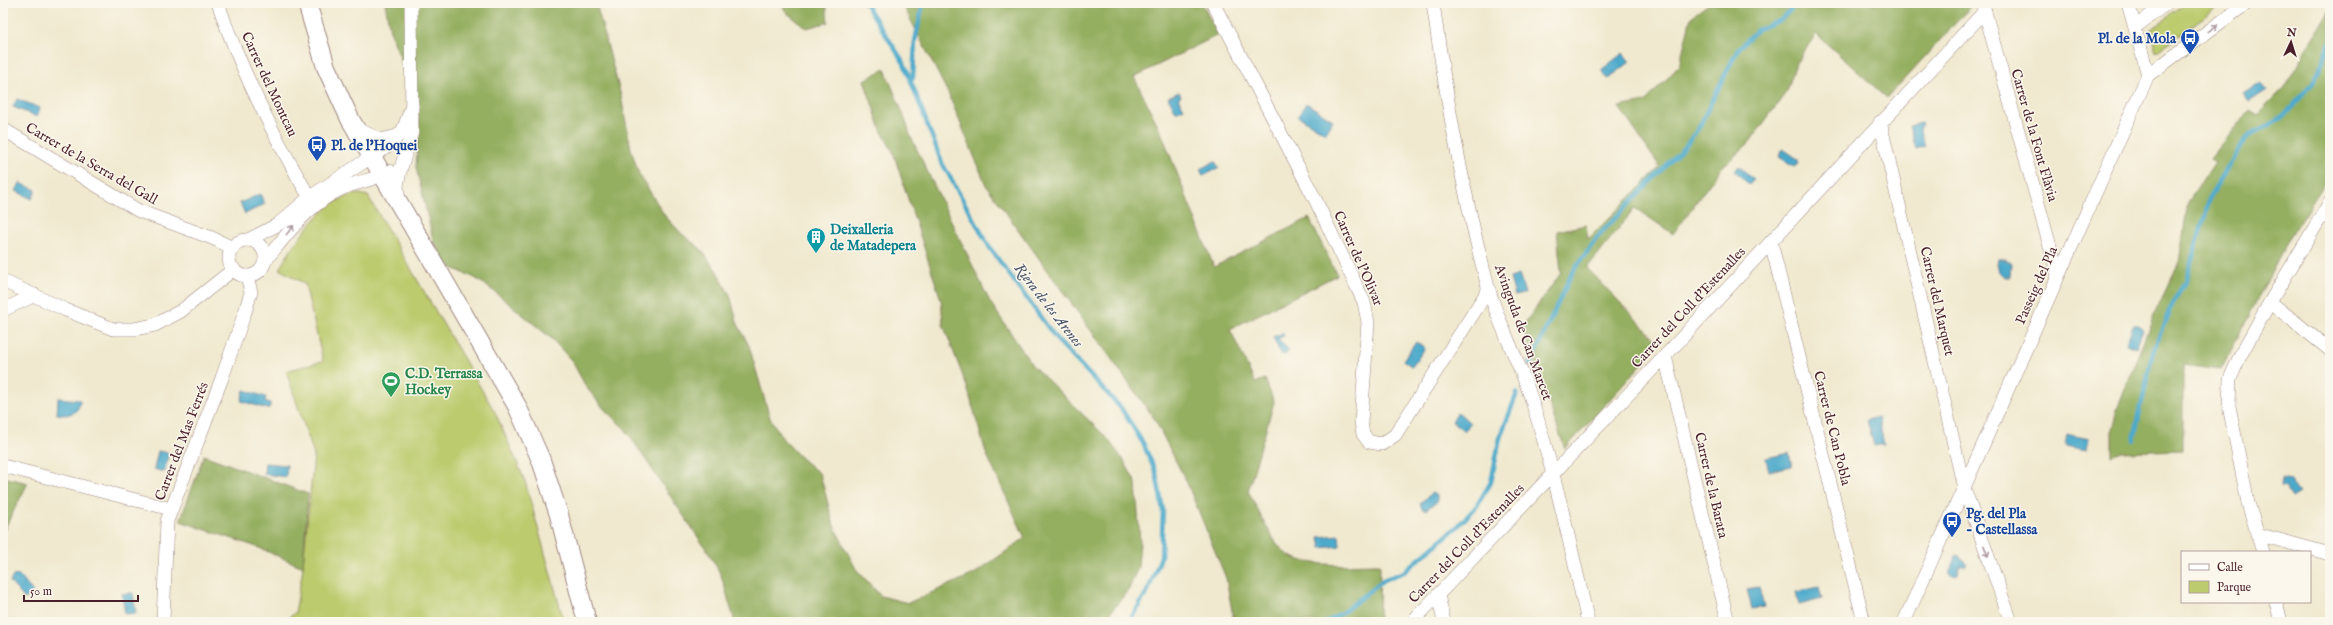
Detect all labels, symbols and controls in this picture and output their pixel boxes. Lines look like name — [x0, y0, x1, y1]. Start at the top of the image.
north arrow — [2271, 22, 2311, 62]
one-way arrow — [2207, 24, 2218, 32]
text: N — [2285, 26, 2297, 40]
bus stop icon: Pl. de la Mola — [2179, 27, 2201, 55]
street label: Carrer del Montcau — [237, 29, 301, 140]
place label: Pl. de la Mola — [2098, 30, 2177, 48]
street label: Carrer de la Font Flàvia — [2007, 67, 2062, 205]
street label: Carrer de la Serra del Gall — [22, 119, 161, 209]
bus stop icon: Pl. de l'Hoquei — [306, 134, 328, 162]
place label: Pl. de l'Hoquei — [331, 137, 418, 155]
street label: Carrer de l'Olivar — [1329, 208, 1387, 309]
place label: Deixalleria de Matadepera — [830, 221, 917, 255]
one-way arrow — [285, 225, 294, 236]
building icon: Deixalleria de Matadepera — [805, 226, 827, 254]
street label: Carrer del Coll d'Estenalles — [1628, 243, 1750, 372]
street label: Passeig del Pla — [2012, 243, 2062, 327]
street label: Carrer del Marquet — [1916, 245, 1958, 358]
water label: Riera de les Arenes — [1010, 259, 1088, 352]
street label: Avinguda de Can Marcet — [1490, 261, 1556, 403]
place label: C.D. Terrassa Hockey — [405, 365, 484, 399]
street label: Carrer de Can Pobla — [1809, 369, 1855, 488]
sports icon: C.D. Terrassa Hockey — [380, 370, 402, 398]
street label: Carrer del Mas Ferrés — [151, 379, 213, 503]
street label: Carrer de la Barata — [1690, 430, 1732, 541]
street label: Carrer del Coll d'Estenalles — [1405, 480, 1529, 607]
place label: Pg. del Pla - Castellassa — [1966, 505, 2038, 539]
bus stop icon: Pg. del Pla - Castellassa — [1941, 510, 1963, 538]
one-way arrow — [1983, 544, 1990, 557]
legend — [2181, 551, 2311, 603]
text: Calle — [2217, 560, 2243, 575]
scale bar — [24, 577, 138, 603]
text: Parque — [2217, 580, 2252, 596]
text: 50 m — [30, 584, 52, 599]

